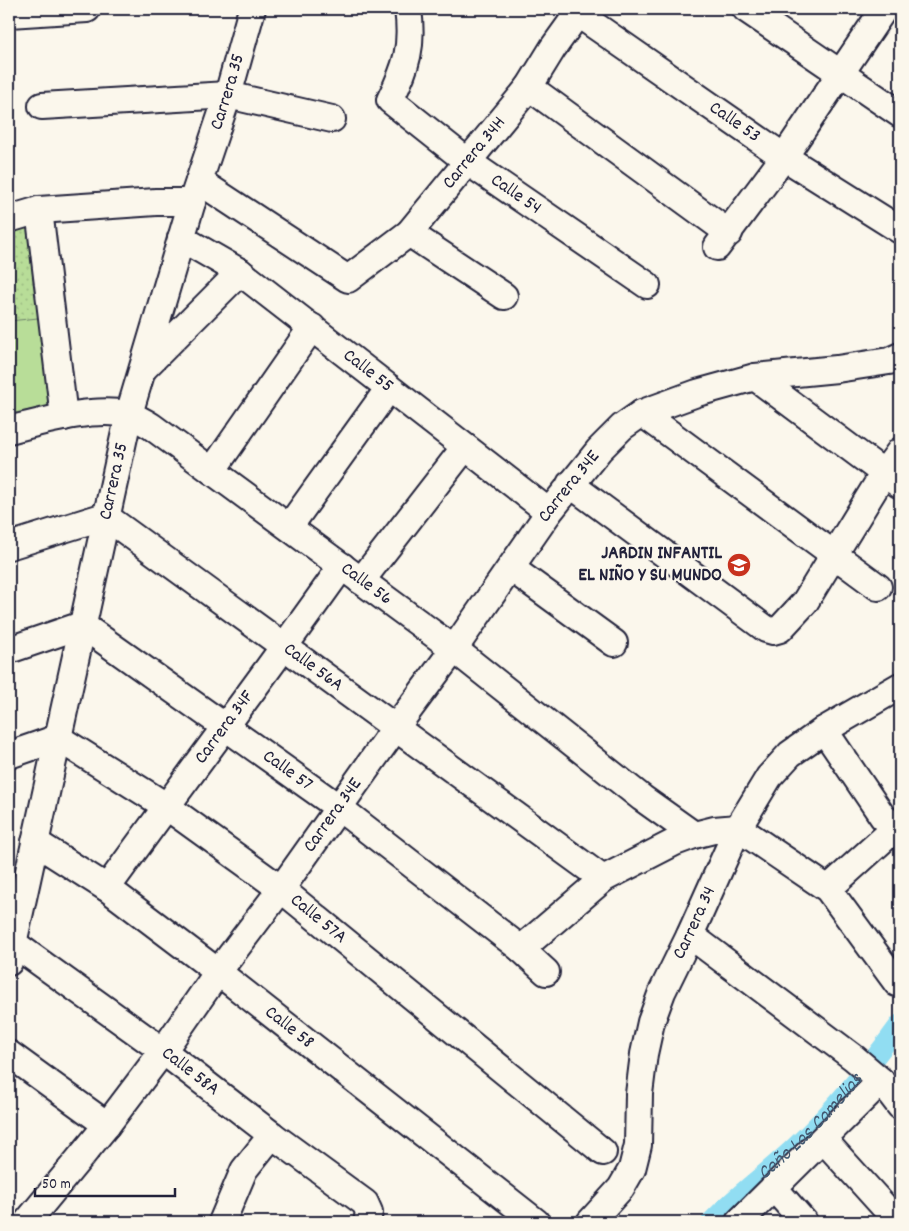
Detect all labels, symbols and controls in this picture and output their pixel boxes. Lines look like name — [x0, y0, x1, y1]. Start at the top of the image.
street label: Carrera 35 — [204, 51, 252, 134]
street label: Calle 53 — [703, 95, 766, 150]
street label: Carrera 34H — [436, 111, 513, 195]
street label: Calle 54 — [485, 168, 547, 222]
street label: Calle 55 — [337, 343, 399, 400]
street label: Carrera 35 — [93, 440, 136, 523]
street label: Carrera 34E — [532, 444, 607, 528]
place label: JARDIN INFANTIL EL NIÑO Y SU MUNDO — [578, 541, 722, 590]
school or university icon: JARDIN INFANTIL EL NIÑO Y SU MUNDO — [726, 552, 752, 578]
street label: Calle 56 — [335, 556, 398, 612]
street label: Calle 56A — [277, 637, 349, 699]
street label: Carrera 34F — [188, 685, 261, 770]
street label: Calle 57 — [257, 744, 318, 798]
street label: Carrera 34E — [297, 772, 369, 859]
street label: Carrera 34 — [666, 882, 723, 964]
street label: Calle 57A — [284, 888, 352, 951]
street label: Calle 58 — [258, 1000, 320, 1056]
street label: Calle 58A — [155, 1041, 225, 1103]
water label: Caño Las Camelias — [752, 1067, 871, 1187]
scale bar — [35, 1166, 175, 1198]
text: 50 m — [42, 1174, 71, 1196]

